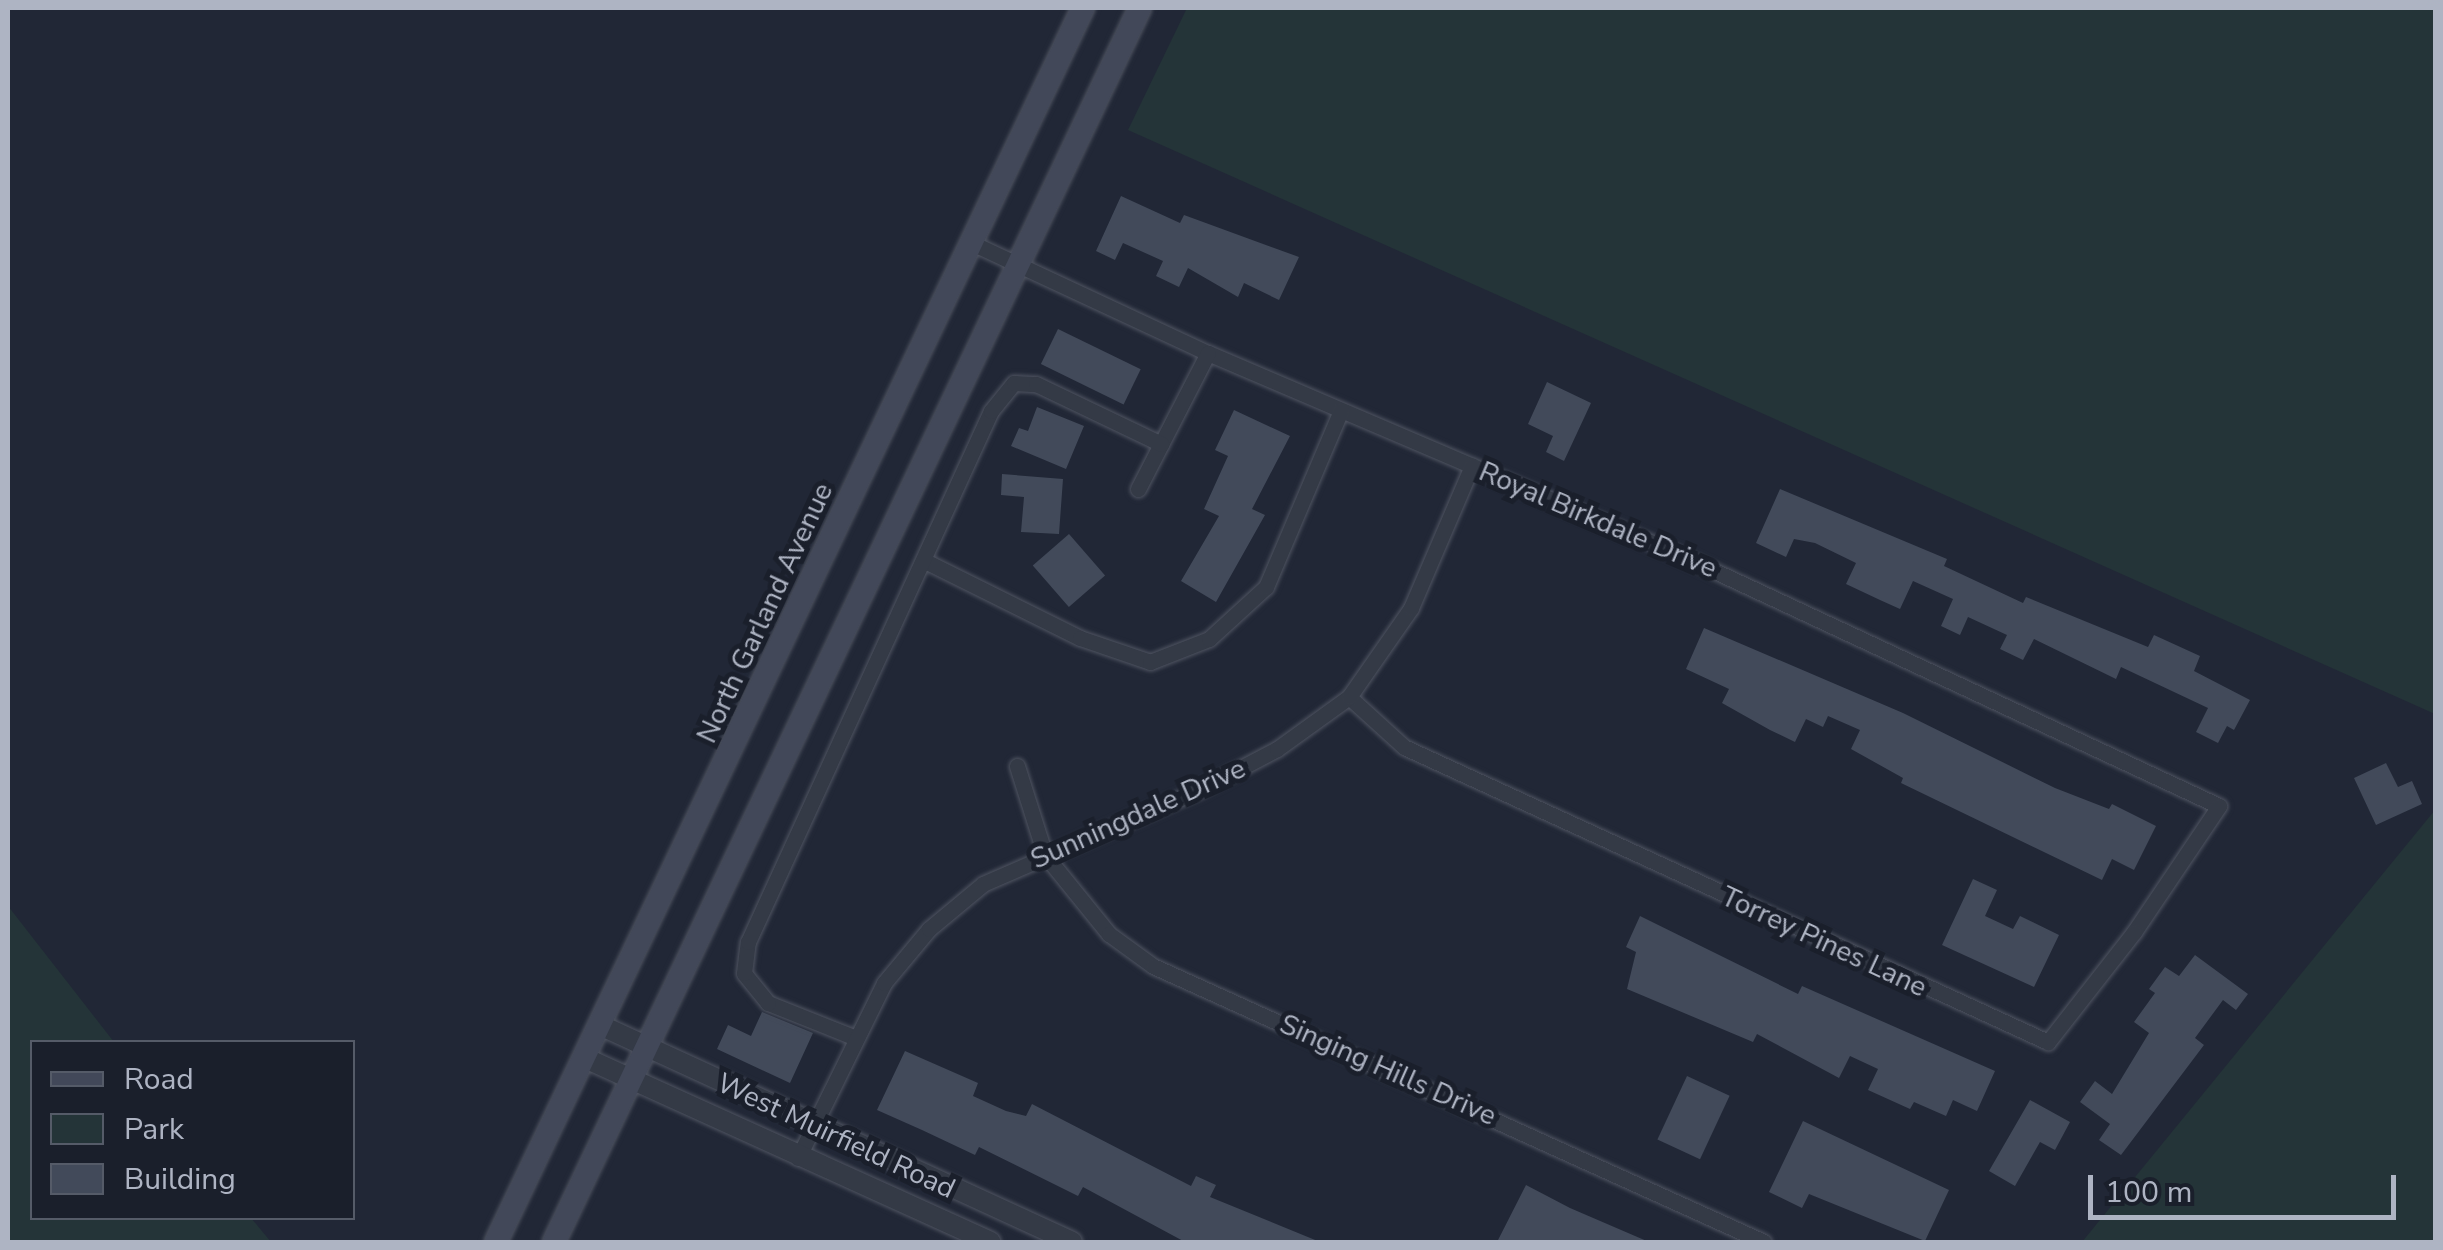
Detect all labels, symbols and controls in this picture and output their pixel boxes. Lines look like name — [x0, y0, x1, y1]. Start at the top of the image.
street label: Royal Birkdale Drive — [1474, 455, 1722, 585]
street label: North Garland Avenue — [690, 478, 840, 748]
street label: Sunningdale Drive — [1025, 752, 1251, 876]
street label: Torrey Pines Lane — [1716, 880, 1932, 1004]
street label: Singing Hills Drive — [1275, 1007, 1501, 1133]
legend — [30, 1040, 355, 1220]
text: Road — [124, 1059, 194, 1100]
street label: West Muirfield Road — [712, 1066, 960, 1206]
text: Park — [124, 1109, 184, 1150]
scale bar — [2093, 1155, 2400, 1217]
text: Building — [124, 1159, 236, 1200]
text: 100 m — [2105, 1172, 2192, 1213]

